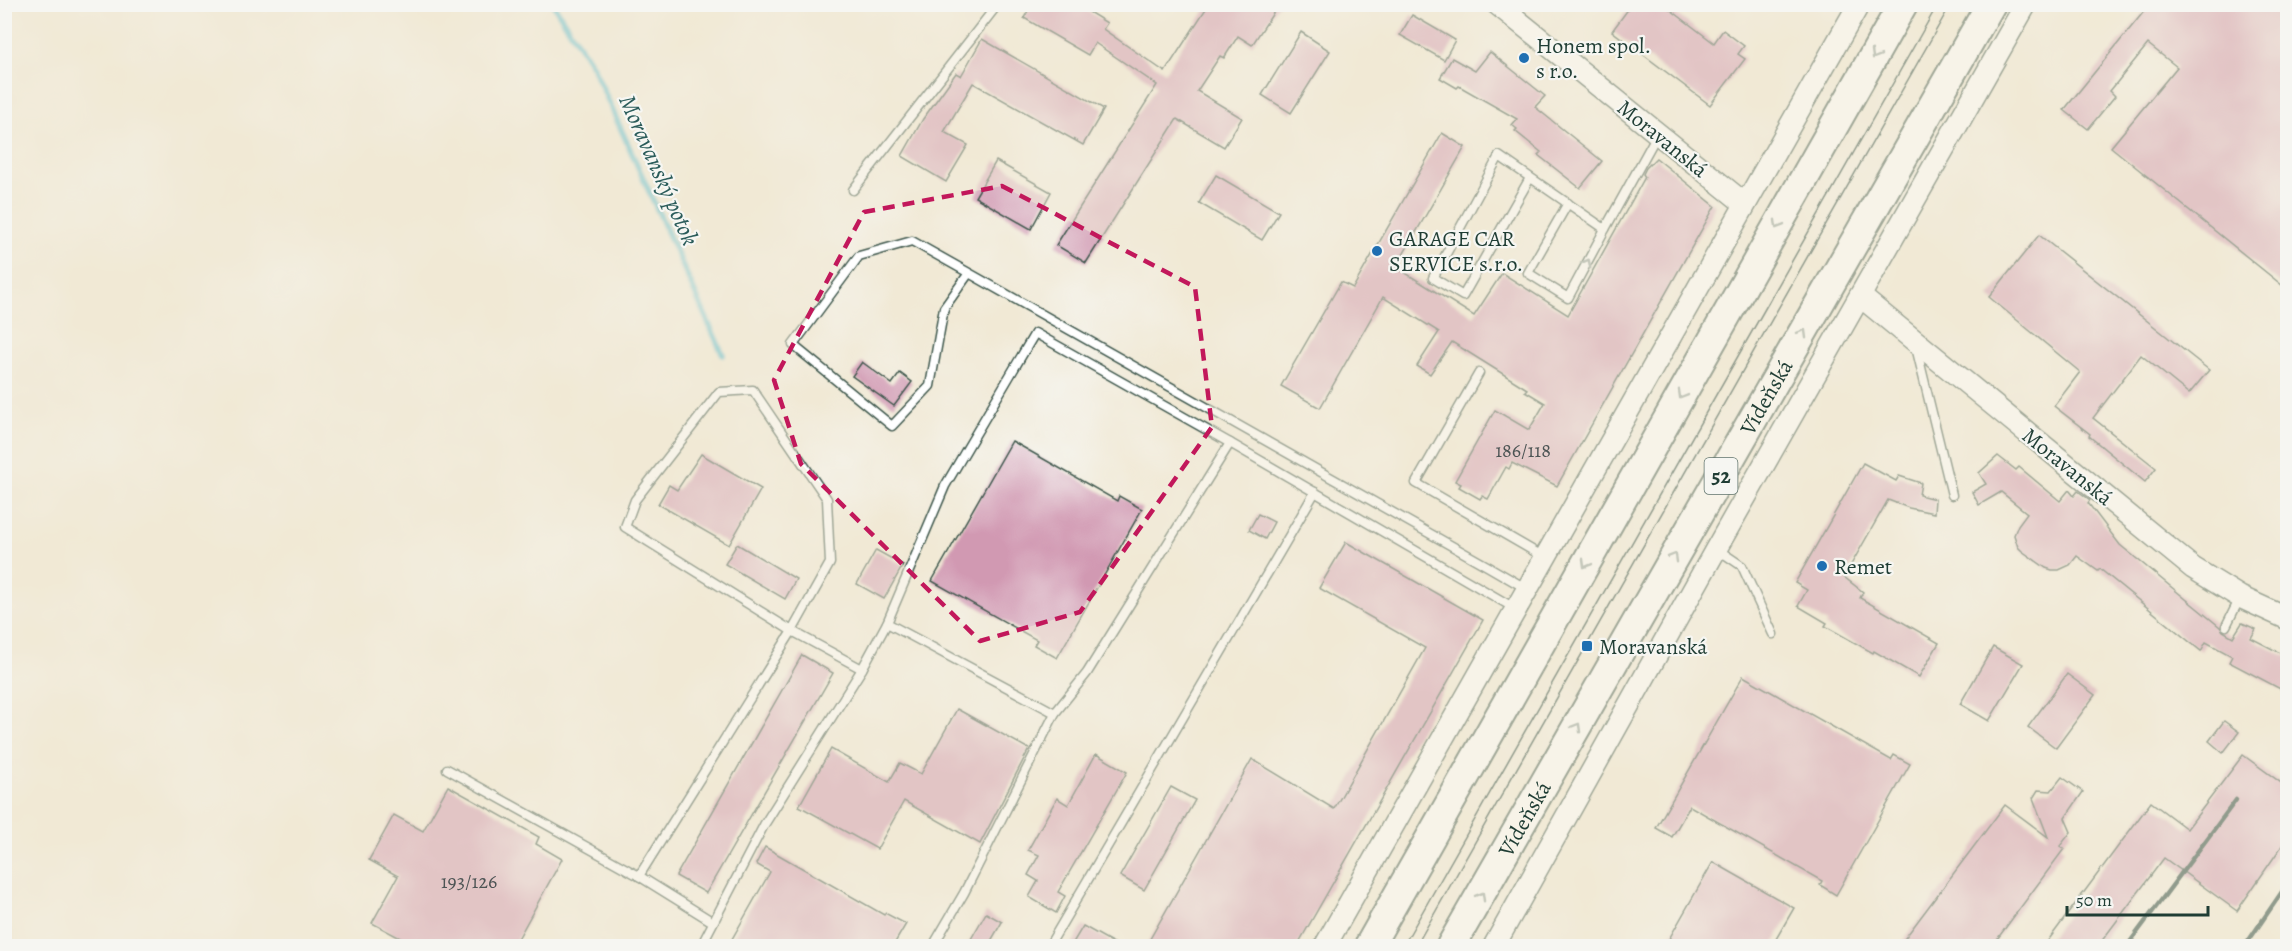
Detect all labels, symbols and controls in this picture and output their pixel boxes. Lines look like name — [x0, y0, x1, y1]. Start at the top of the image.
place label: Honem spol. s r.o. — [1536, 31, 1651, 86]
one-way arrow — [1870, 49, 1882, 60]
marker: Honem spol. s r.o. — [1517, 51, 1531, 65]
water label: Moravanský potok — [611, 90, 707, 251]
street label: Moravanská — [1611, 93, 1715, 185]
one-way arrow — [1774, 219, 1785, 229]
place label: GARAGE CAR SERVICE s.r.o. — [1389, 224, 1523, 279]
marker: GARAGE CAR SERVICE s.r.o. — [1370, 244, 1384, 258]
one-way arrow — [1580, 259, 1591, 270]
one-way arrow — [1795, 329, 1807, 340]
street label: Vídeňská — [1733, 353, 1801, 441]
one-way arrow — [1678, 388, 1689, 399]
street label: Moravanská — [2016, 421, 2120, 513]
house number: 186/118 — [1495, 437, 1551, 464]
road number: 52 — [1704, 458, 1738, 494]
place label: Remet — [1834, 552, 1892, 582]
one-way arrow — [1667, 553, 1679, 563]
one-way arrow — [1582, 558, 1593, 568]
marker: Remet — [1815, 559, 1829, 573]
place label: Moravanská — [1599, 632, 1708, 662]
marker: Moravanská — [1580, 639, 1594, 653]
one-way arrow — [1570, 722, 1582, 733]
street label: Vídeňská — [1491, 775, 1559, 863]
house number: 193/126 — [441, 868, 497, 895]
scale bar — [2067, 879, 2208, 917]
text: 50 m — [2076, 888, 2112, 912]
one-way arrow — [1473, 892, 1485, 902]

